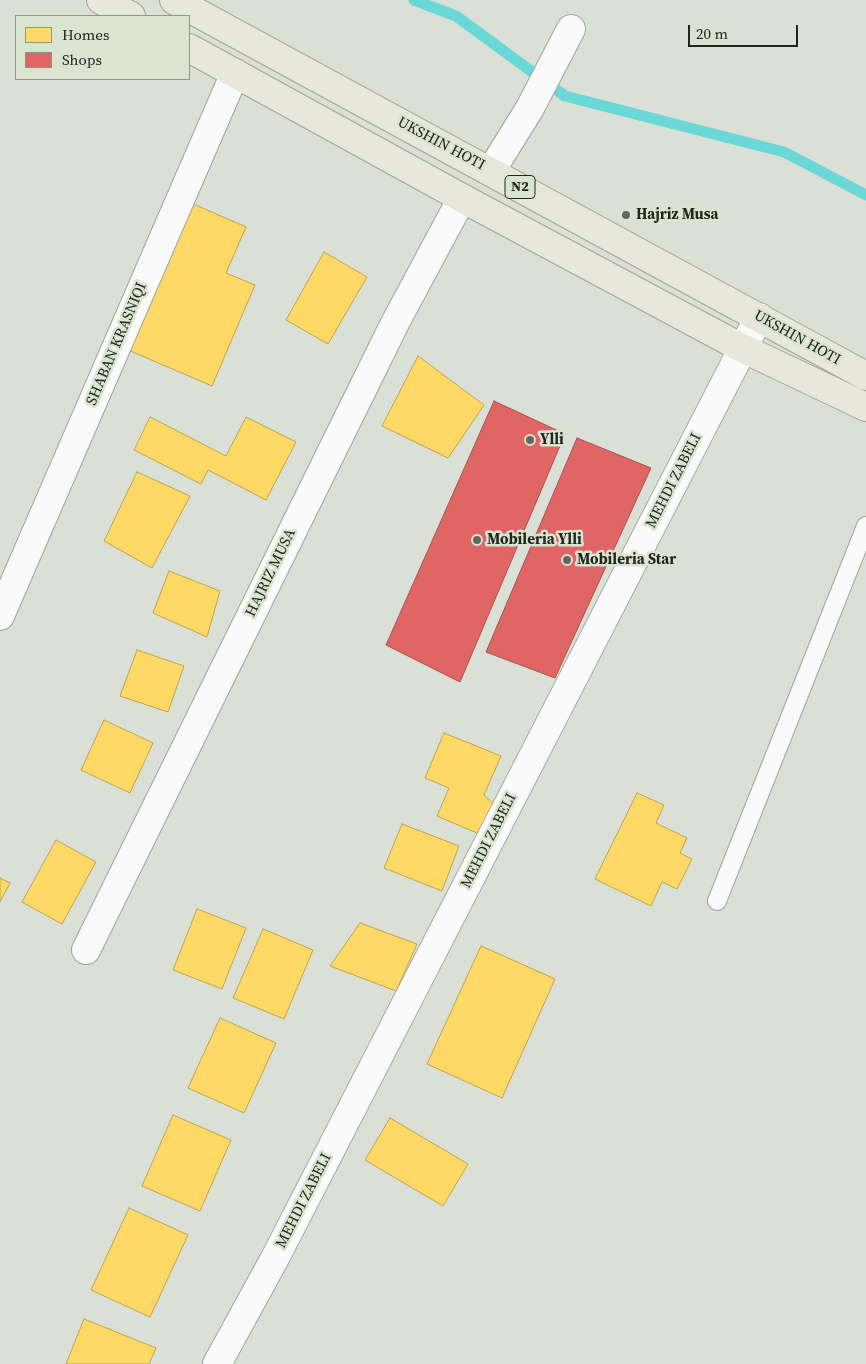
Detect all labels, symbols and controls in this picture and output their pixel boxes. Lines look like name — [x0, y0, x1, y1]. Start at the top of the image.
legend — [15, 15, 190, 80]
scale bar — [691, 15, 801, 47]
text: 20 m — [696, 23, 728, 44]
text: Homes — [62, 24, 109, 45]
text: Shops — [62, 49, 102, 70]
street label: UKSHIN HOTI — [394, 113, 488, 175]
road number: N2 — [505, 176, 535, 198]
place label: Hajriz Musa — [636, 206, 718, 224]
marker: Hajriz Musa — [620, 209, 632, 221]
street label: SHABAN KRASNIQI — [83, 280, 151, 408]
street label: UKSHIN HOTI — [750, 307, 844, 369]
place label: Ylli — [540, 431, 564, 449]
street label: MEHDI ZABELI — [642, 431, 706, 531]
marker: Ylli — [524, 434, 536, 446]
street label: HAJRIZ MUSA — [242, 526, 300, 620]
place label: Mobileria Ylli — [487, 531, 582, 549]
marker: Mobileria Ylli — [471, 534, 483, 546]
place label: Mobileria Star — [577, 551, 676, 569]
marker: Mobileria Star — [561, 554, 573, 566]
street label: MEHDI ZABELI — [457, 791, 521, 891]
street label: MEHDI ZABELI — [272, 1151, 336, 1251]

